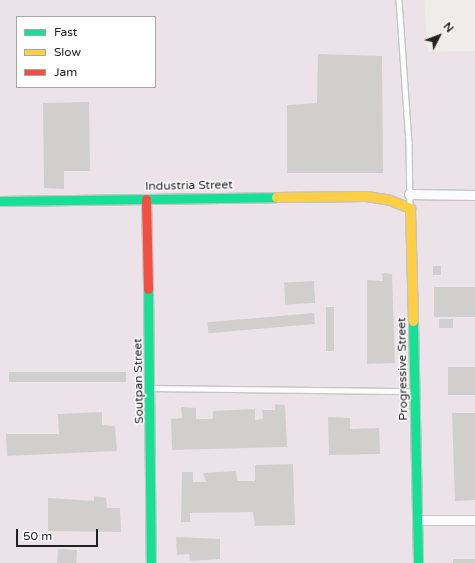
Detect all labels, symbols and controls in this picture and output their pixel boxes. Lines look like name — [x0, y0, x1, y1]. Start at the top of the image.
legend — [16, 16, 156, 88]
north arrow — [419, 16, 459, 56]
text: N — [441, 20, 456, 35]
text: Fast — [54, 25, 77, 39]
text: Slow — [54, 45, 81, 59]
text: Jam — [54, 65, 77, 79]
street label: Industria Street — [145, 178, 233, 194]
street label: Progressive Street — [395, 317, 411, 421]
street label: Soutpan Street — [131, 338, 147, 424]
scale bar — [18, 521, 100, 547]
text: 50 m — [23, 529, 52, 543]

